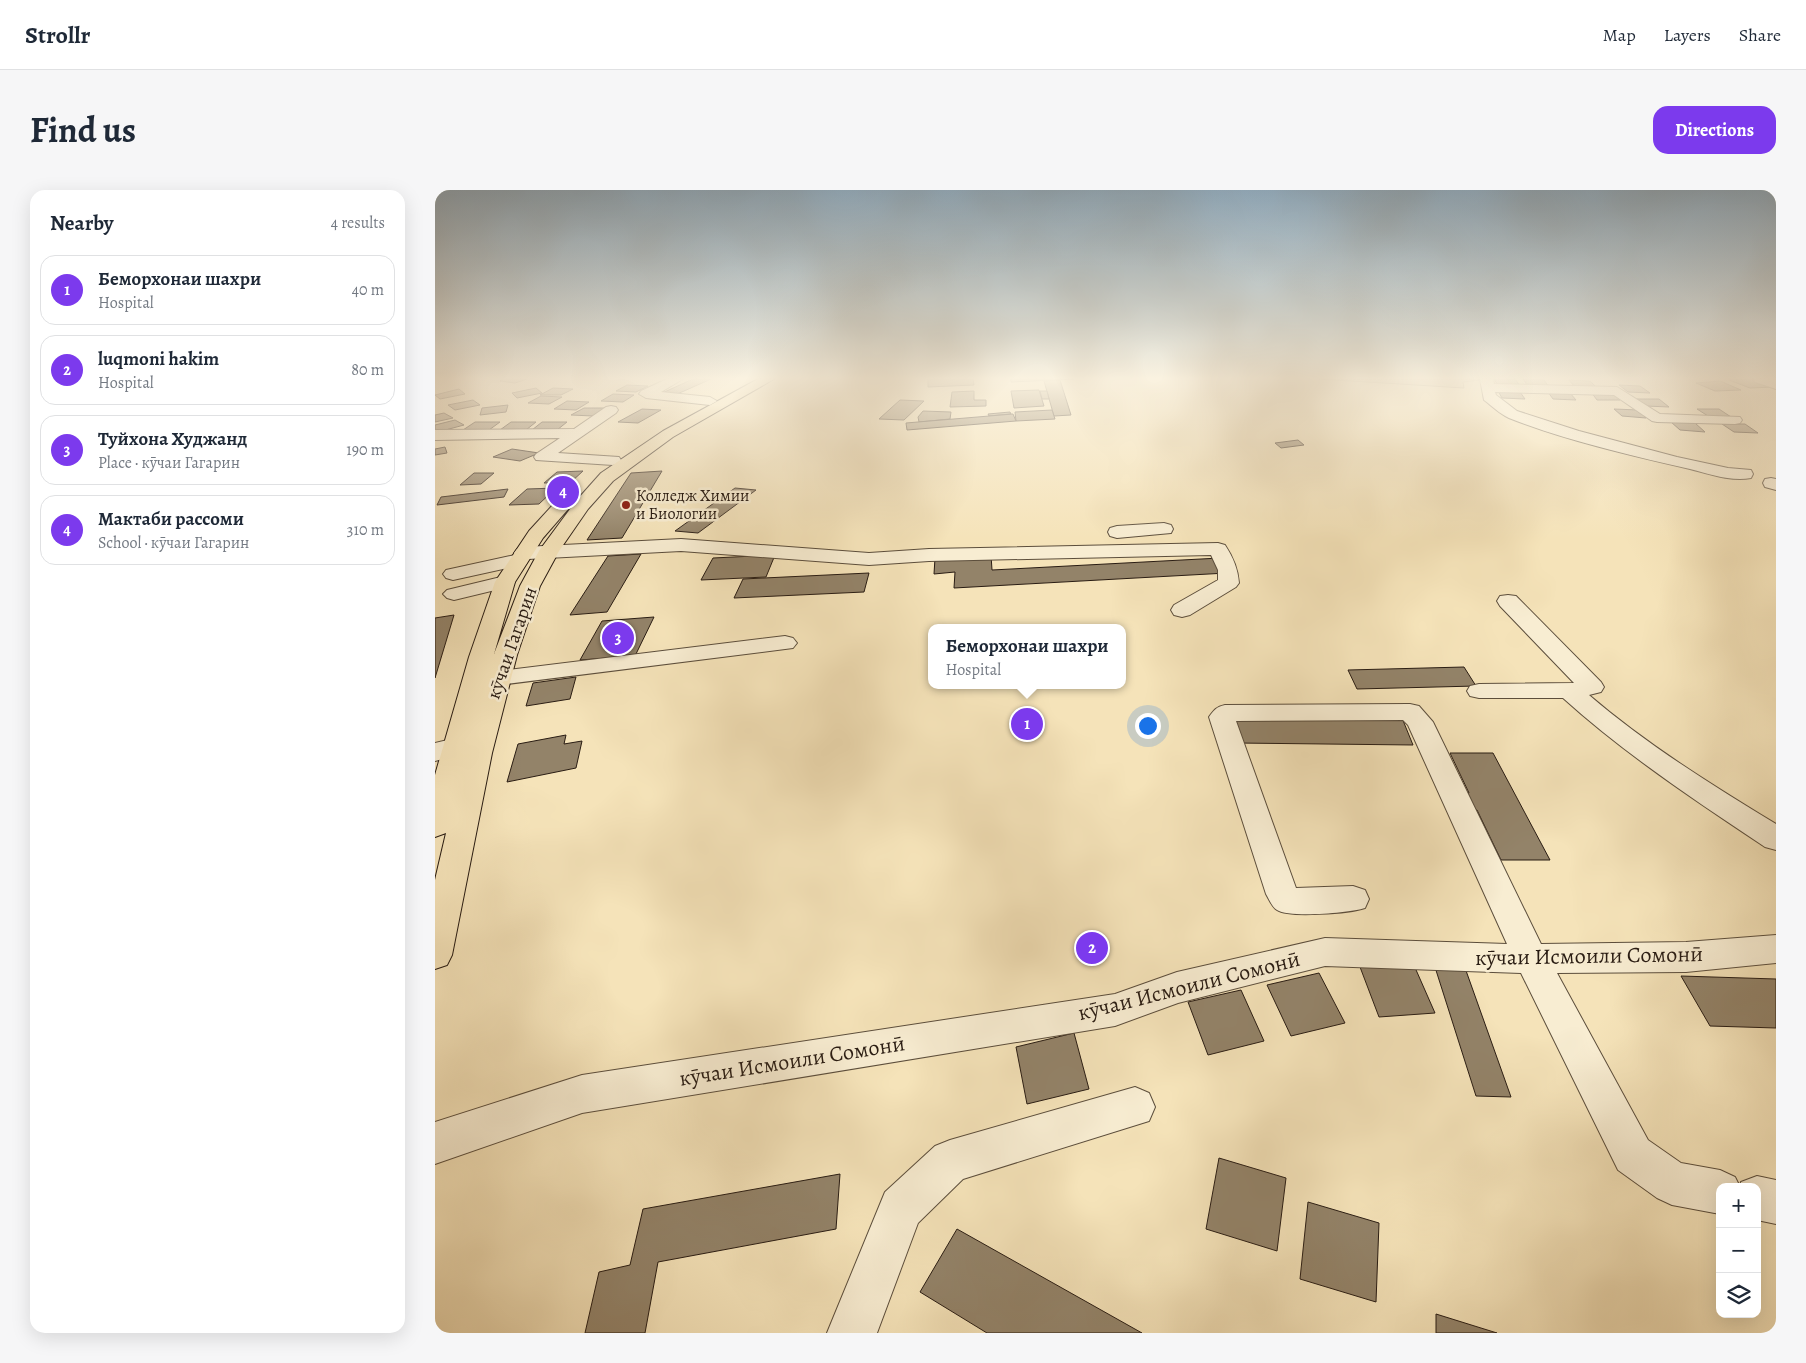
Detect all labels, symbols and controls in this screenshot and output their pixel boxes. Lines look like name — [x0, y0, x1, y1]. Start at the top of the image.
text: Strollr — [25, 19, 90, 51]
text: Map — [1603, 23, 1636, 47]
text: Layers — [1664, 23, 1711, 47]
text: Share — [1739, 23, 1781, 47]
text: Find us — [30, 106, 136, 154]
button: Directions — [1653, 106, 1776, 154]
text: Nearby — [50, 209, 113, 237]
text: 4 results — [331, 212, 385, 234]
text: Беморхонаи шахри — [98, 266, 261, 292]
text: 1 — [64, 279, 70, 301]
text: 40 m — [352, 279, 384, 301]
text: Hospital — [98, 292, 154, 314]
text: luqmoni hakim — [98, 346, 219, 372]
text: 2 — [63, 359, 71, 381]
text: 80 m — [351, 359, 384, 381]
text: Hospital — [98, 372, 154, 394]
text: Туйхона Худжанд — [98, 426, 247, 452]
text: 3 — [64, 439, 70, 461]
text: 190 m — [346, 439, 384, 461]
text: Place · кӯчаи Гагарин — [98, 452, 240, 474]
pin: 4 — [547, 473, 579, 511]
place label: Колледж Химии и Биологии — [636, 485, 749, 525]
marker: Колледж Химии и Биологии — [620, 499, 632, 511]
text: Мактаби рассоми — [98, 506, 244, 532]
text: 4 — [63, 519, 71, 541]
text: 310 m — [347, 519, 384, 541]
text: School · кӯчаи Гагарин — [98, 532, 249, 554]
street label: кӯчаи Гагарин — [481, 583, 543, 703]
pin: 3 — [602, 619, 634, 657]
popup — [928, 624, 1126, 689]
text: Беморхонаи шахри — [945, 633, 1109, 659]
text: Hospital — [945, 659, 1001, 681]
pin: 1 — [1011, 705, 1043, 743]
your location — [1135, 713, 1161, 739]
pin: 2 — [1076, 929, 1108, 967]
street label: кӯчаи Исмоили Сомонӣ — [1475, 939, 1703, 973]
street label: кӯчаи Исмоили Сомонӣ — [1075, 944, 1303, 1028]
street label: кӯчаи Исмоили Сомонӣ — [677, 1028, 907, 1094]
map controls — [1716, 1183, 1761, 1318]
button: + — [1716, 1183, 1761, 1228]
button: − — [1716, 1228, 1761, 1273]
button: layers — [1716, 1273, 1761, 1318]

